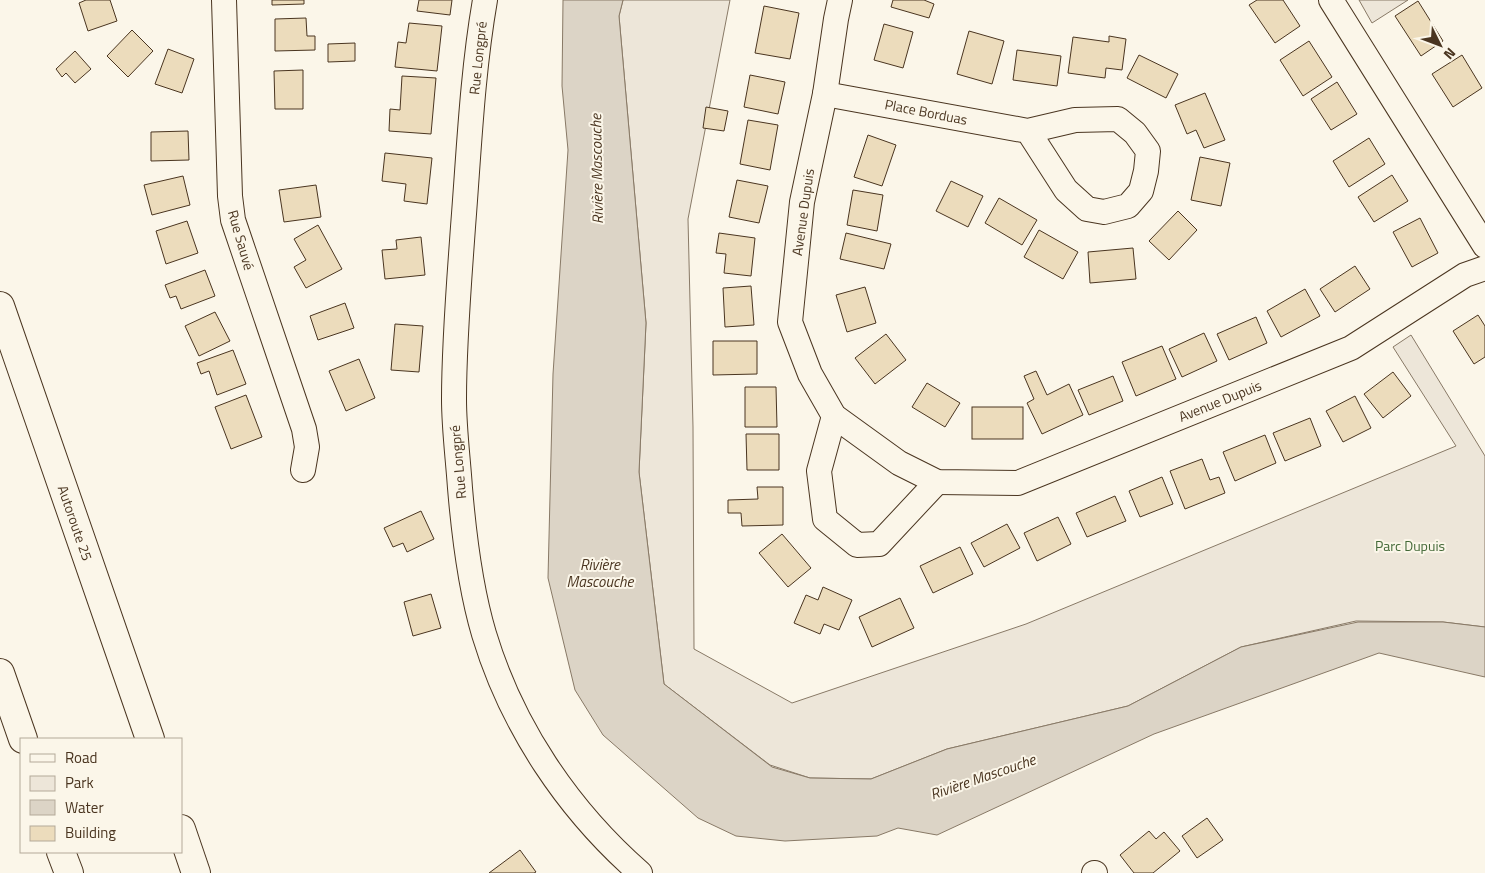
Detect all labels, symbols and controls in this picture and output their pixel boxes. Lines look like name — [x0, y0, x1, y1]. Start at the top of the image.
street label: Rue Longpré — [463, 20, 492, 96]
north arrow — [1415, 20, 1465, 70]
text: N — [1439, 43, 1461, 65]
street label: Place Borduas — [883, 93, 969, 130]
water label: Rivière Mascouche — [584, 113, 609, 224]
street label: Avenue Dupuis — [786, 167, 819, 257]
street label: Rue Sauvé — [223, 207, 260, 273]
street label: Avenue Dupuis — [1175, 374, 1264, 427]
street label: Rue Longpré — [444, 424, 471, 500]
street label: Autoroute 25 — [53, 482, 98, 563]
park label: Parc Dupuis — [1375, 535, 1445, 556]
water label: Rivière Mascouche — [567, 553, 635, 593]
legend — [20, 738, 182, 853]
text: Road — [65, 746, 97, 769]
water label: Rivière Mascouche — [927, 747, 1040, 805]
text: Park — [65, 771, 94, 794]
text: Water — [65, 796, 104, 819]
text: Building — [65, 821, 116, 844]

